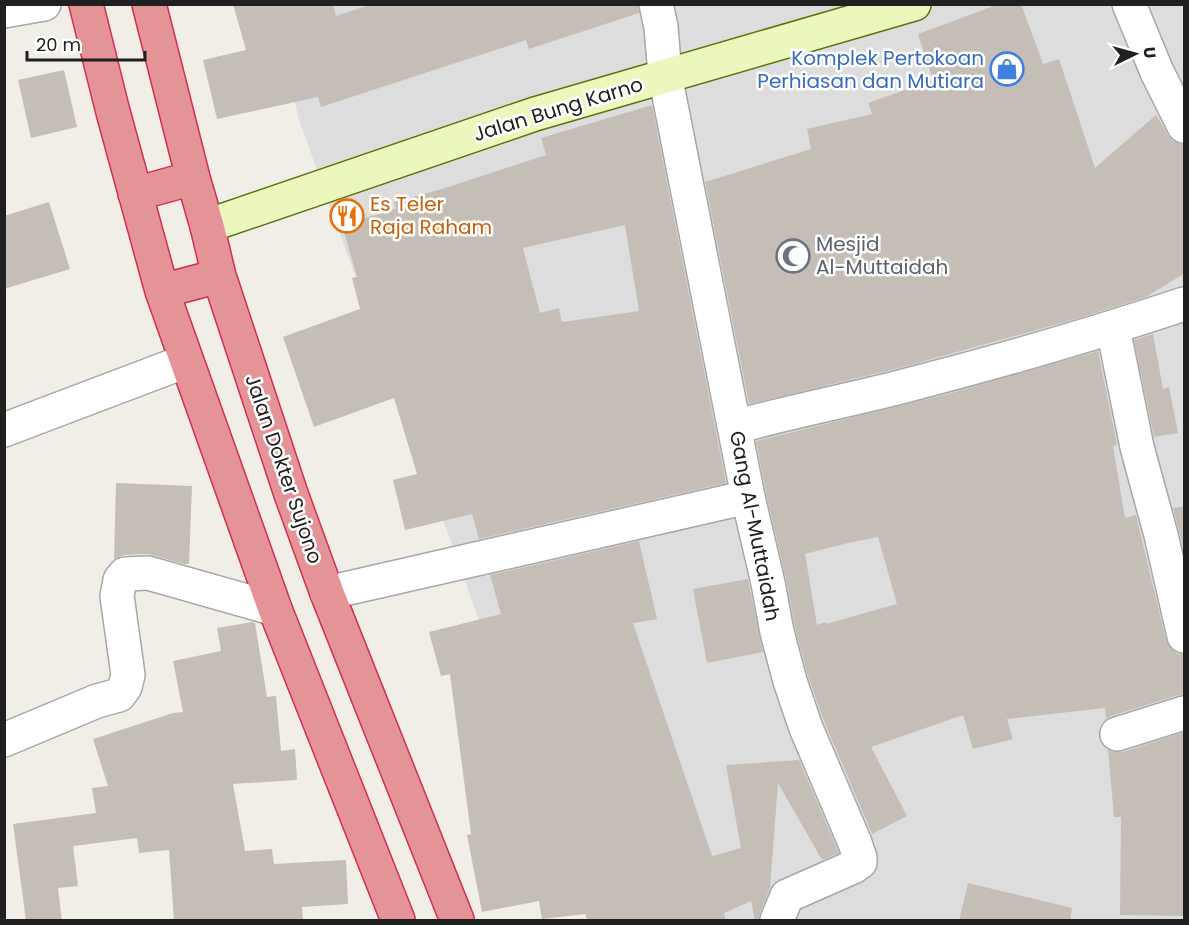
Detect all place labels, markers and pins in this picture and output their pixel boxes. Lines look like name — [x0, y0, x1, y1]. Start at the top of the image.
place label: Komplek Pertokoan Perhiasan dan Mutiara — [757, 44, 984, 95]
shop icon: Komplek Pertokoan Perhiasan dan Mutiara — [989, 51, 1025, 87]
place label: Es Teler Raja Raham — [370, 190, 492, 241]
restaurant icon: Es Teler Raja Raham — [329, 198, 365, 234]
place label: Mesjid Al-Muttaidah — [816, 230, 948, 281]
mosque icon: Mesjid Al-Muttaidah — [775, 238, 811, 274]

